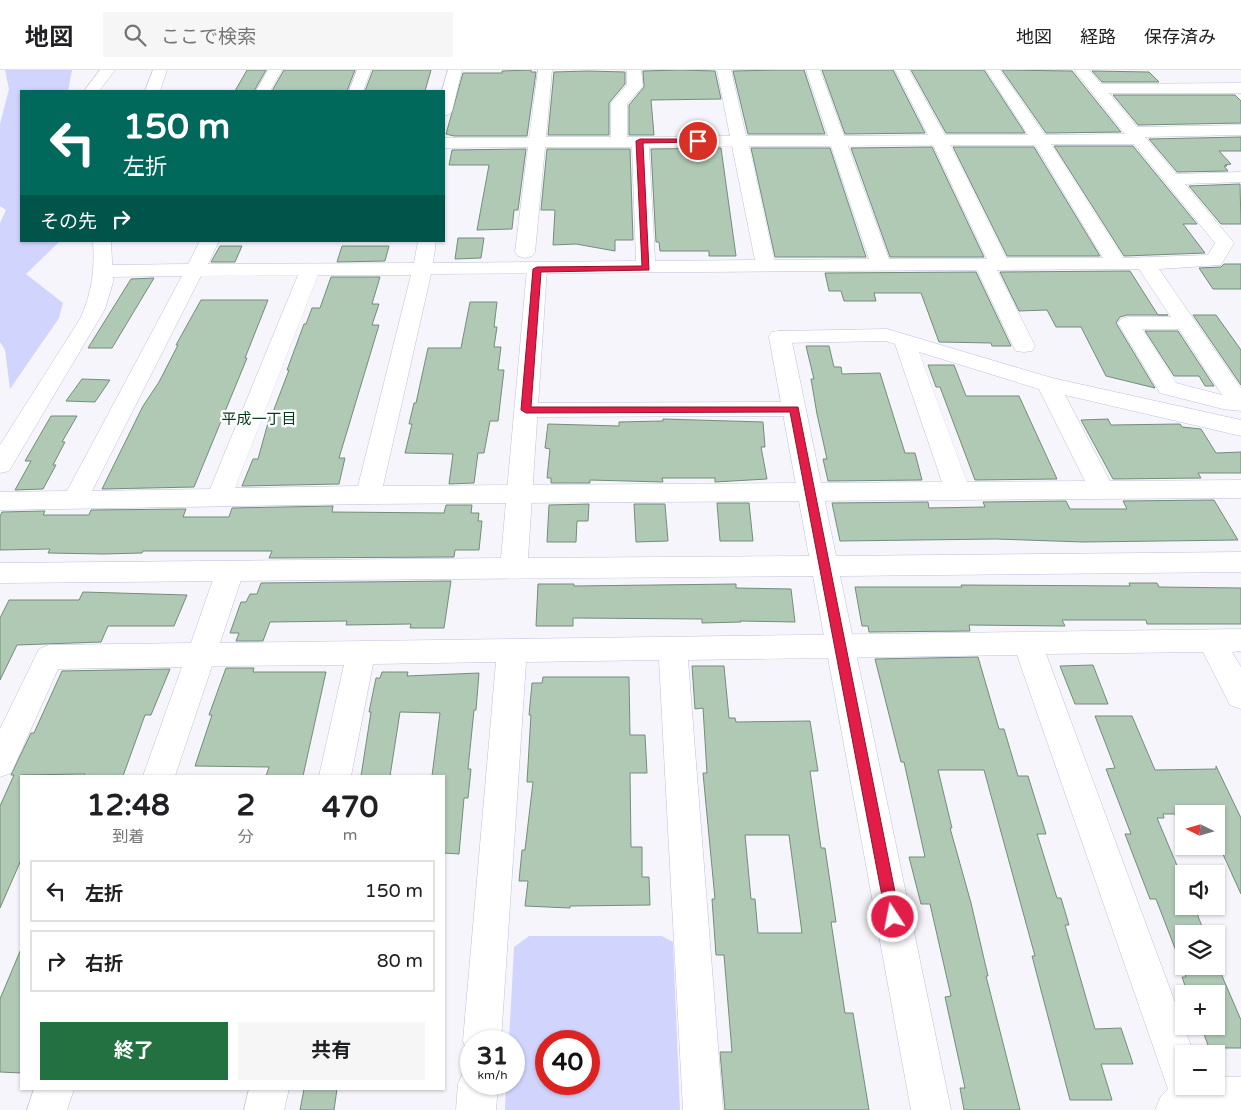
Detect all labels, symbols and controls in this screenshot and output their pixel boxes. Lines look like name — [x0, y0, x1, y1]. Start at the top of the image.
search box — [103, 12, 453, 57]
icon: search — [121, 21, 149, 49]
text: 地図 — [25, 23, 73, 52]
text: ここで検索 — [161, 26, 256, 48]
text: 地図 — [1016, 26, 1052, 48]
text: 経路 — [1080, 26, 1116, 48]
text: 保存済み — [1144, 26, 1216, 48]
text: 150 m — [123, 106, 230, 148]
icon: left — [40, 110, 105, 175]
pin — [677, 120, 719, 162]
icon: arrive — [684, 127, 712, 155]
text: 左折 — [123, 154, 167, 180]
icon: right — [107, 205, 135, 233]
text: その先 — [40, 211, 97, 233]
district label: 平成一丁目 — [221, 410, 297, 428]
text: 12:48 — [87, 787, 170, 824]
text: 2 — [236, 787, 255, 824]
text: 470 — [322, 789, 378, 826]
north arrow — [1175, 805, 1225, 855]
map controls — [1175, 805, 1225, 1095]
text: m — [343, 825, 357, 845]
text: 到着 — [112, 827, 144, 847]
text: 分 — [238, 827, 254, 847]
button: sound — [1175, 865, 1225, 915]
icon: left — [42, 877, 70, 905]
text: 150 m — [365, 880, 423, 902]
text: 左折 — [85, 883, 123, 905]
position arrow — [866, 890, 918, 942]
button: layers — [1175, 925, 1225, 975]
icon: right — [42, 947, 70, 975]
text: 80 m — [377, 950, 423, 972]
text: 右折 — [85, 953, 123, 975]
button: + — [1175, 985, 1225, 1035]
button: 終了 — [40, 1022, 228, 1080]
button: 共有 — [238, 1022, 425, 1080]
speed limit sign: 40 — [535, 1030, 600, 1095]
text: 31 — [477, 1041, 508, 1071]
button: − — [1175, 1045, 1225, 1095]
text: km/h — [477, 1068, 508, 1082]

